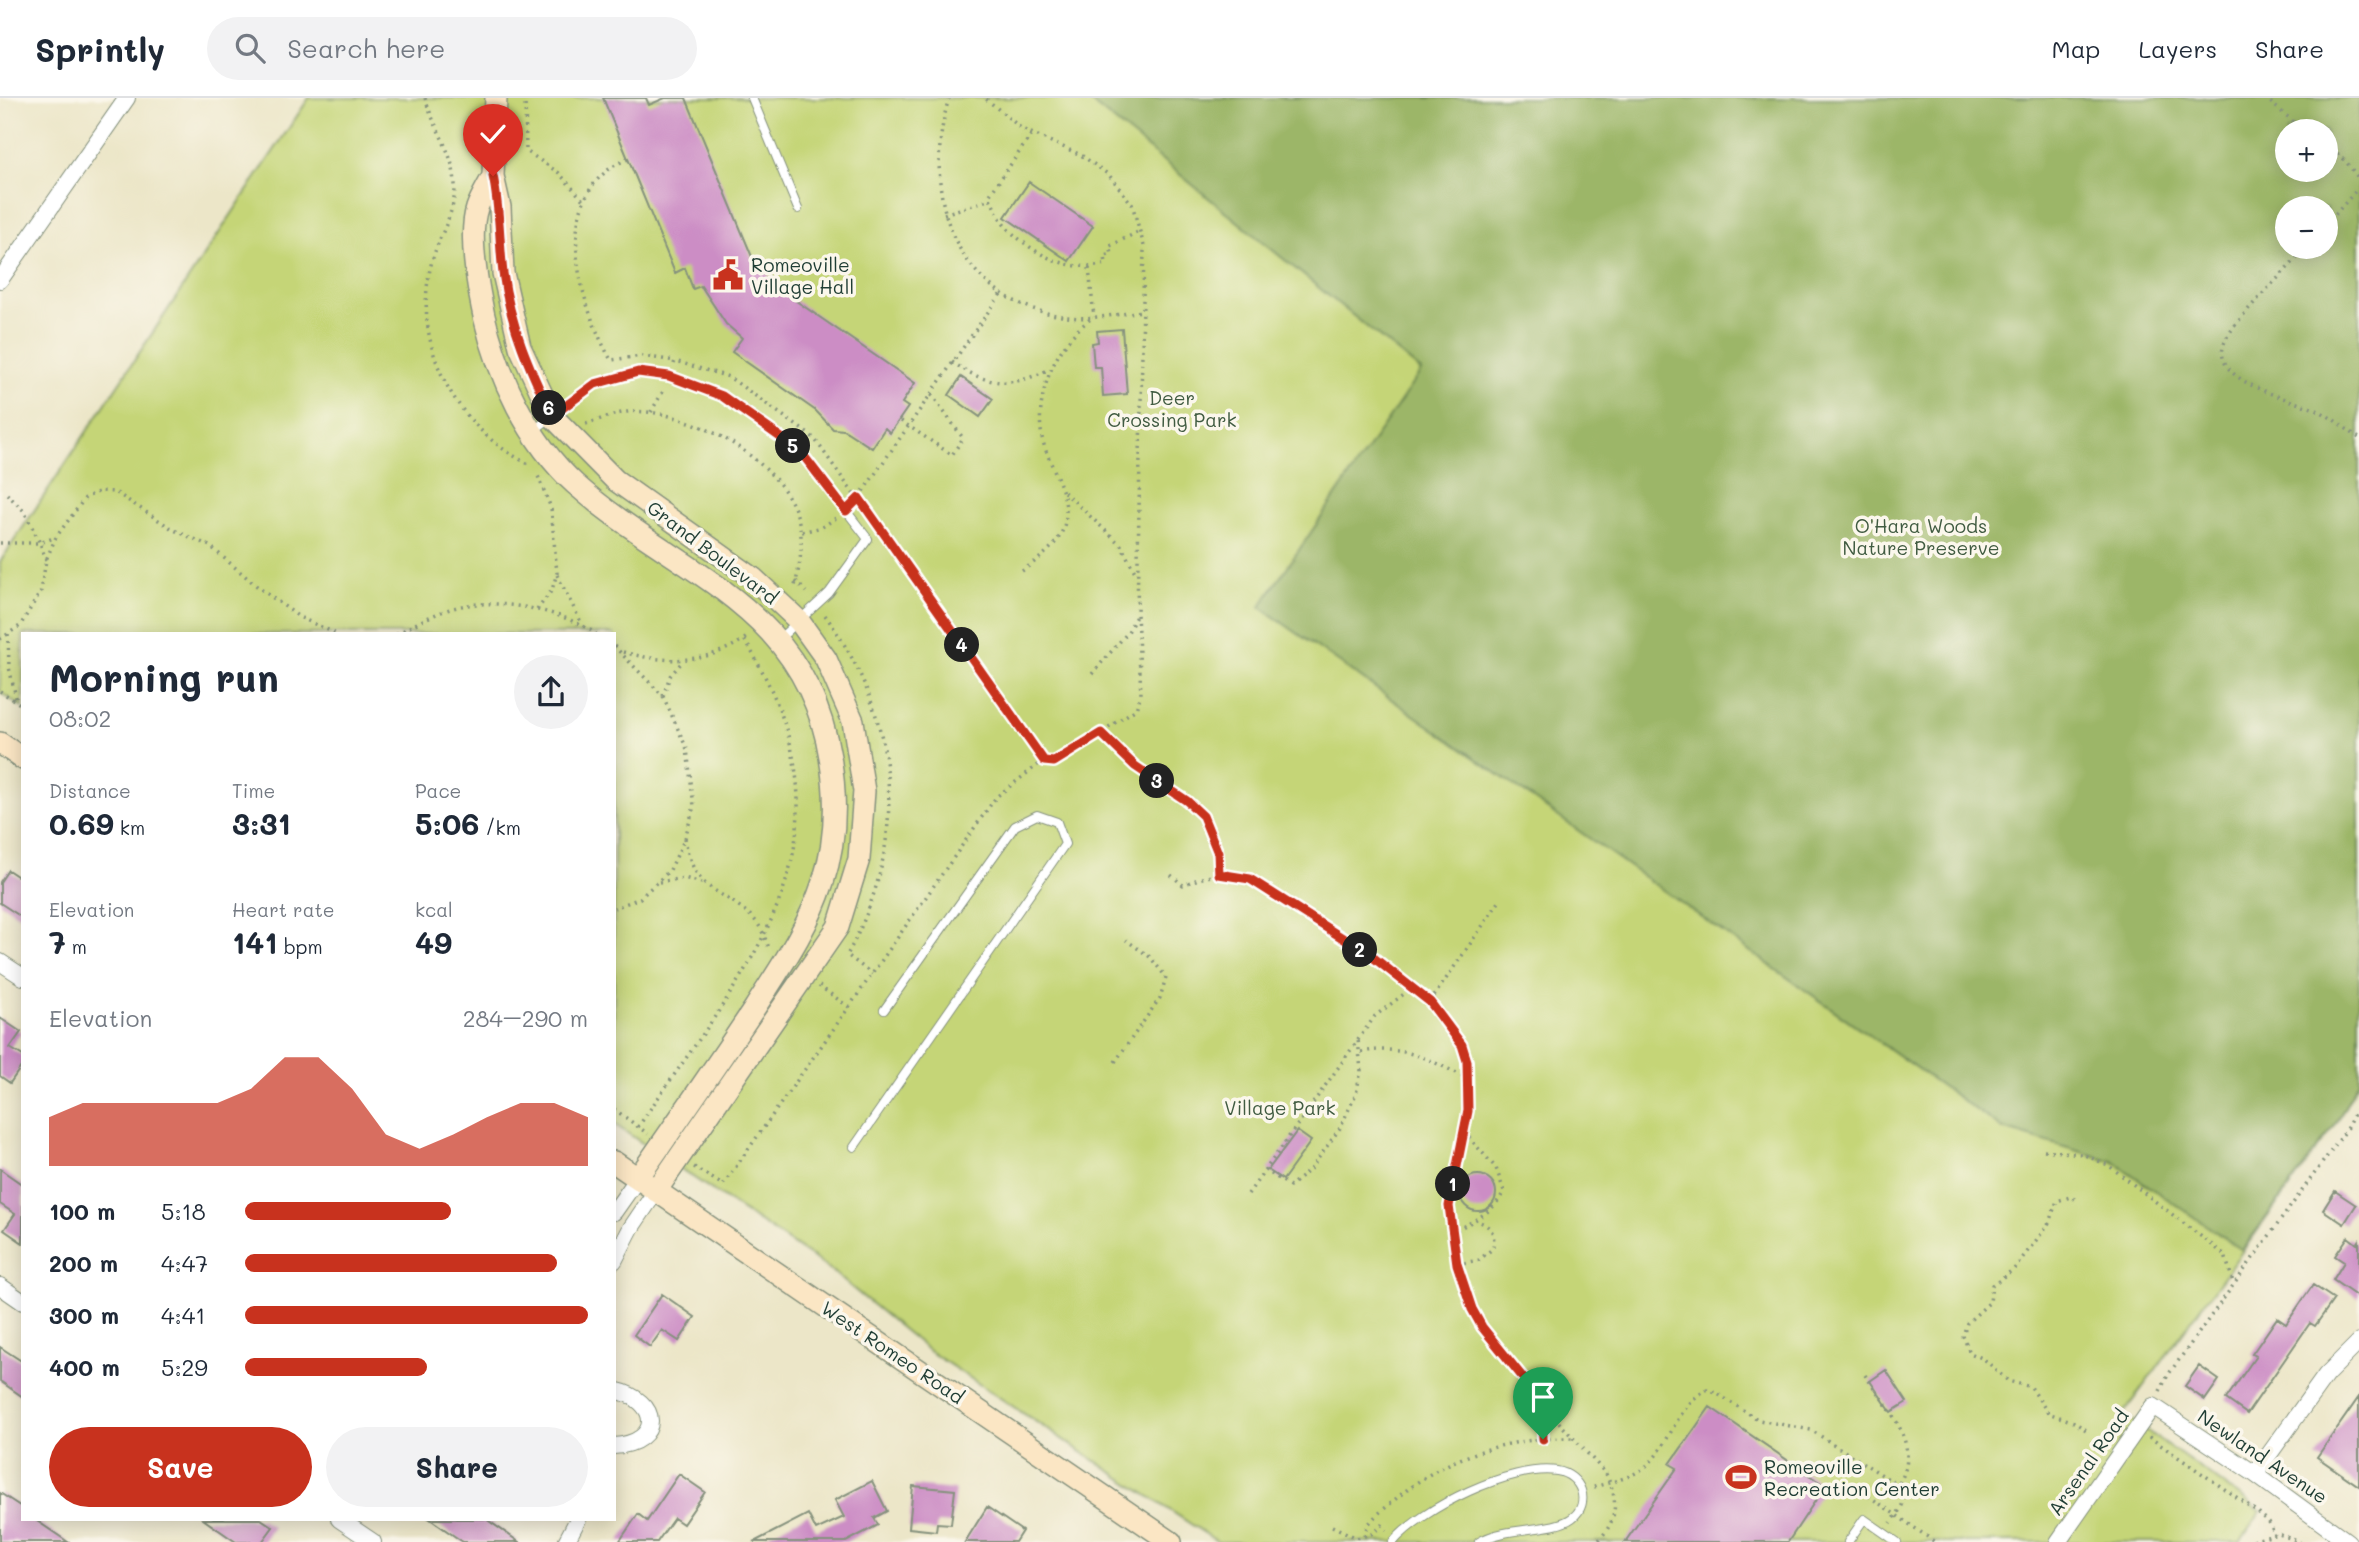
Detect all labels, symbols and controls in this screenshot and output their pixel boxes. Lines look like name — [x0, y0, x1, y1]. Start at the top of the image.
search box — [207, 17, 697, 80]
text: Sprintly — [35, 27, 165, 70]
icon: search — [231, 29, 269, 67]
text: Search here — [287, 31, 445, 65]
text: Map — [2052, 33, 2100, 64]
text: Layers — [2138, 33, 2217, 64]
text: Share — [2255, 33, 2324, 64]
pin — [463, 104, 523, 176]
icon: check — [474, 115, 512, 153]
map controls — [2275, 119, 2338, 259]
button: + — [2275, 119, 2338, 182]
button: − — [2275, 196, 2338, 259]
place label: Romeoville Village Hall — [751, 252, 854, 299]
public building icon: Romeoville Village Hall — [711, 258, 745, 292]
park label: Deer Crossing Park — [1107, 385, 1237, 432]
pin: 6 — [532, 390, 566, 426]
text: 6 — [543, 395, 554, 420]
pin: 5 — [776, 428, 810, 464]
text: 5 — [787, 433, 798, 458]
street label: Grand Boulevard — [643, 495, 783, 609]
park label: O'Hara Woods Nature Preserve — [1842, 513, 2000, 560]
pin: 4 — [944, 628, 979, 662]
text: 4 — [955, 632, 968, 657]
text: Morning run — [49, 652, 279, 702]
button: share — [514, 655, 588, 729]
text: 08:02 — [49, 703, 111, 733]
pin: 3 — [1140, 764, 1174, 798]
text: 3 — [1151, 768, 1162, 793]
text: Distance — [49, 778, 131, 803]
text: Time — [232, 778, 275, 803]
text: Pace — [415, 778, 461, 803]
text: 0.69 — [49, 803, 114, 843]
text: 3:31 — [232, 803, 291, 843]
text: 5:06 — [415, 803, 479, 843]
text: km — [114, 815, 145, 840]
text: /km — [479, 815, 521, 840]
text: Elevation — [49, 897, 134, 922]
text: Heart rate — [232, 897, 335, 922]
text: kcal — [415, 897, 453, 922]
text: 7 — [49, 922, 66, 962]
text: 141 — [232, 922, 278, 962]
text: 49 — [415, 922, 452, 962]
pin: 2 — [1342, 932, 1378, 968]
text: m — [66, 934, 87, 959]
text: bpm — [278, 934, 323, 959]
text: 2 — [1354, 937, 1365, 962]
text: Elevation — [49, 1003, 152, 1033]
text: 284–290 m — [463, 1003, 588, 1033]
park label: Village Park — [1224, 1095, 1336, 1120]
pin: 1 — [1436, 1166, 1470, 1202]
text: 1 — [1448, 1171, 1457, 1196]
text: 100 m — [49, 1196, 115, 1226]
text: 5:18 — [161, 1196, 206, 1226]
text: 200 m — [49, 1248, 118, 1278]
text: 4:47 — [161, 1248, 208, 1278]
street label: West Romeo Road — [817, 1295, 969, 1409]
text: 300 m — [49, 1300, 119, 1330]
text: 4:41 — [161, 1300, 205, 1330]
text: 400 m — [49, 1352, 120, 1382]
text: 5:29 — [161, 1352, 208, 1382]
pin — [1513, 1367, 1573, 1439]
icon: arrive — [1524, 1378, 1562, 1416]
street label: Newland Avenue — [2193, 1403, 2333, 1509]
street label: Arsenal Road — [2042, 1404, 2134, 1520]
button: Save — [49, 1427, 312, 1507]
button: Share — [326, 1427, 588, 1507]
place label: Romeoville Recreation Center — [1764, 1454, 1940, 1501]
sports icon: Romeoville Recreation Center — [1724, 1460, 1758, 1494]

